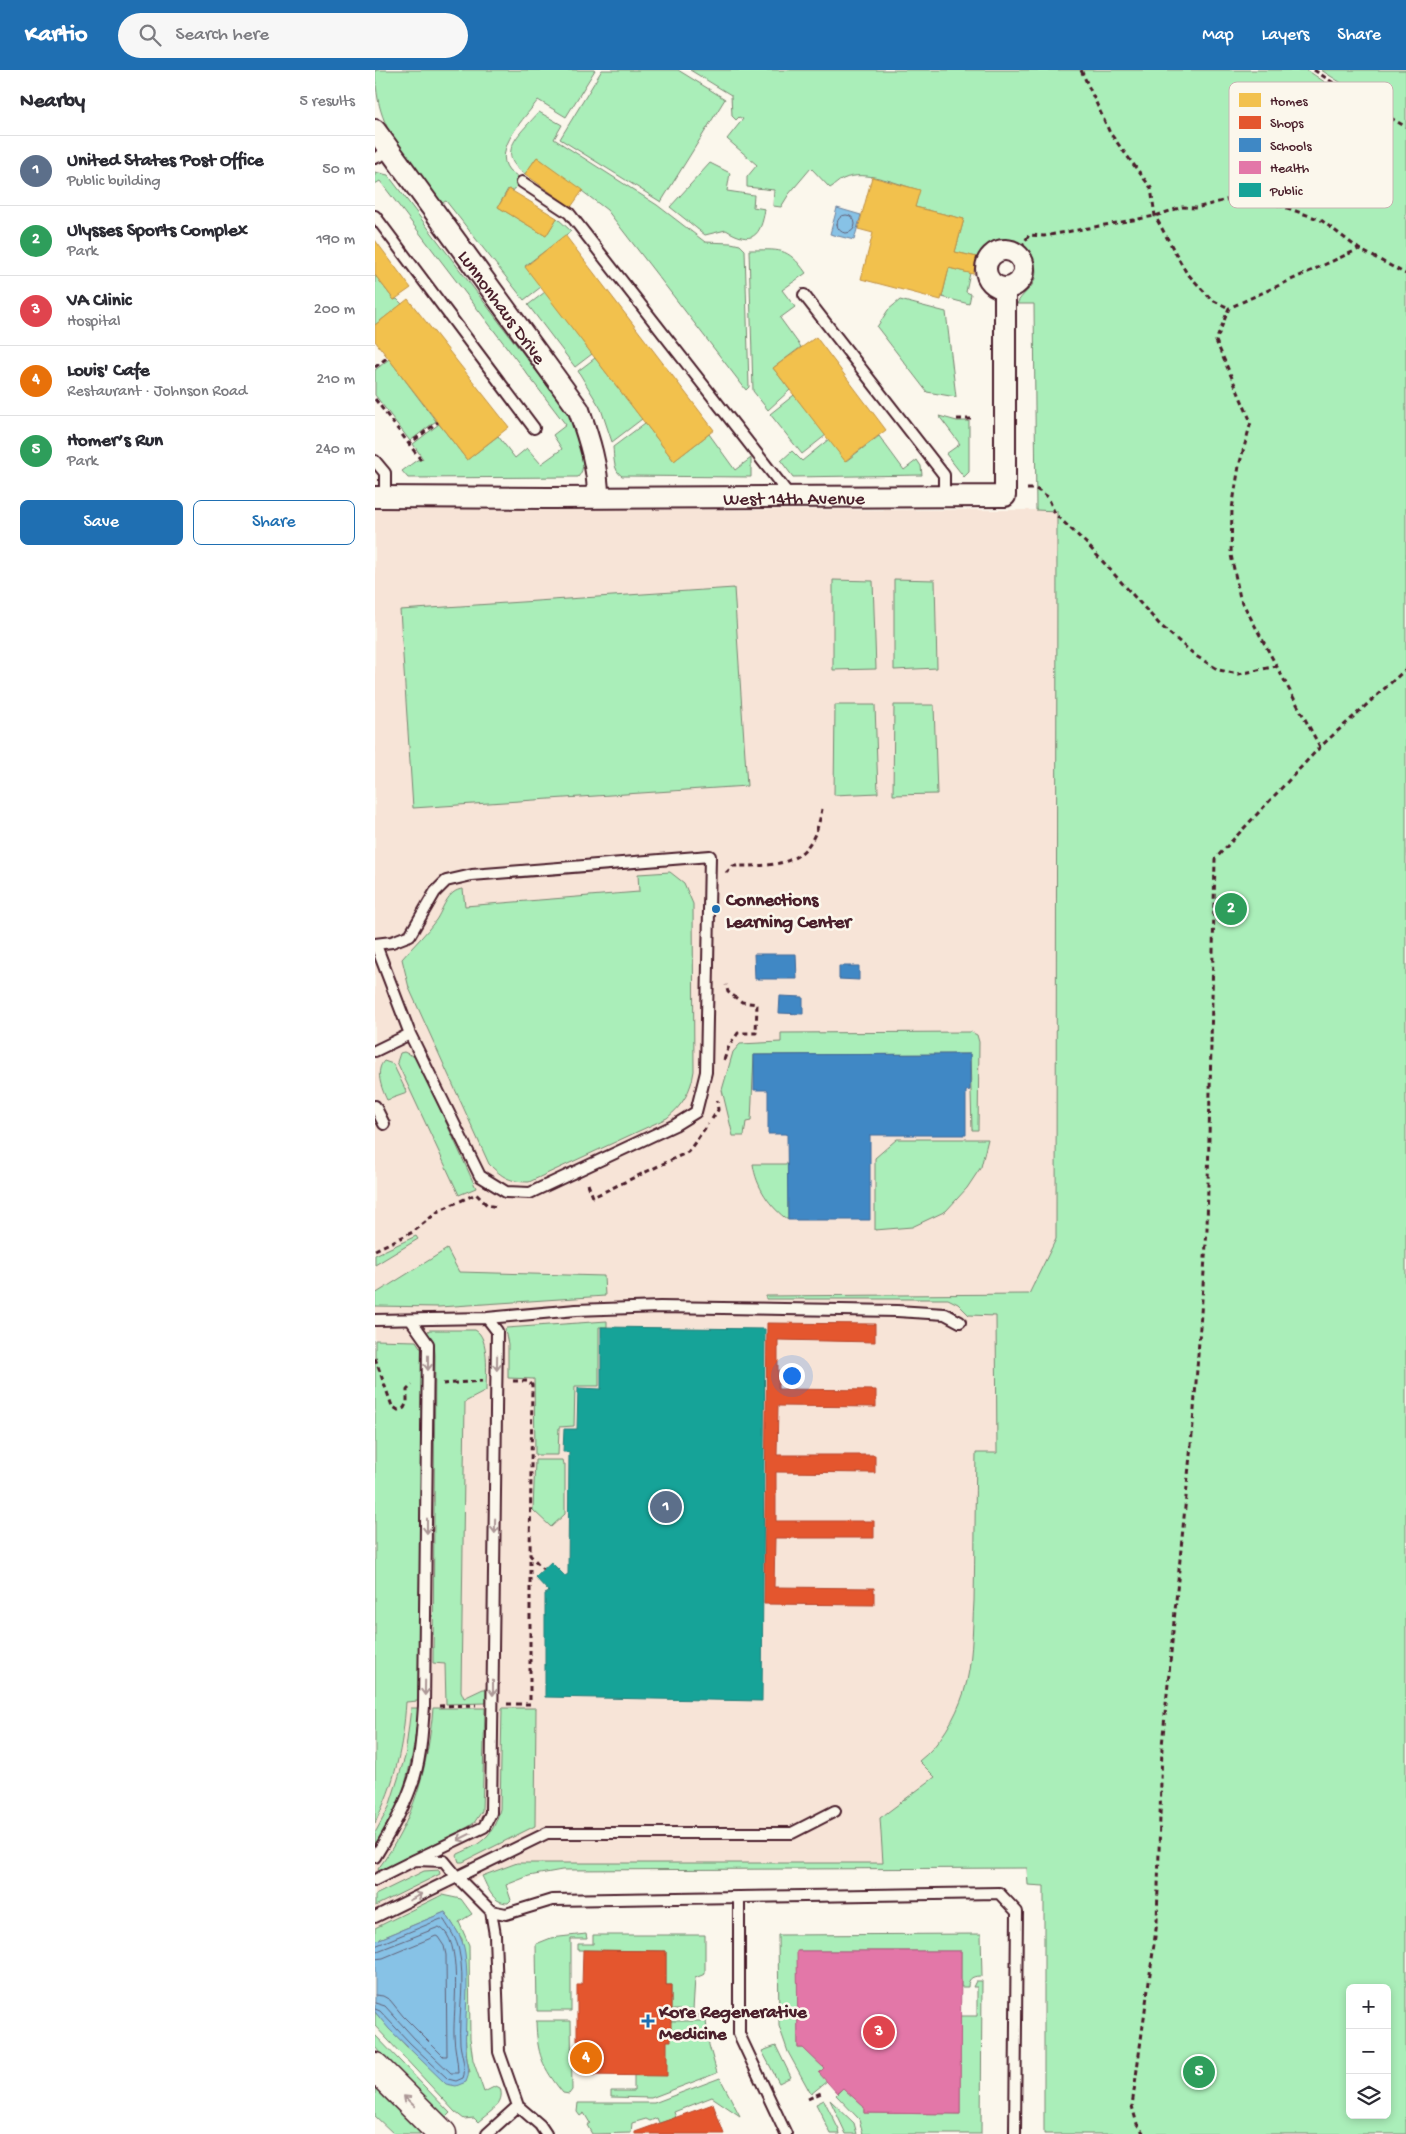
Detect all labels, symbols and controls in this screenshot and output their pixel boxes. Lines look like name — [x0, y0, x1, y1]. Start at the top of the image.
search box — [118, 13, 468, 58]
text: Kartio — [25, 21, 88, 50]
icon: search — [136, 21, 164, 49]
text: Search here — [176, 24, 269, 47]
text: Map — [1202, 25, 1234, 46]
text: Layers — [1262, 25, 1309, 46]
text: Share — [1337, 25, 1381, 46]
legend — [1229, 82, 1393, 208]
text: Nearby — [20, 90, 85, 115]
text: 5 results — [300, 93, 355, 112]
text: Homes — [1270, 94, 1308, 111]
text: Shops — [1270, 116, 1304, 133]
text: Schools — [1270, 139, 1312, 156]
text: United States Post Office — [67, 150, 264, 173]
text: 1 — [33, 161, 39, 180]
text: 50 m — [322, 161, 355, 180]
text: Health — [1270, 161, 1310, 178]
text: Public building — [67, 173, 161, 192]
text: Public — [1269, 184, 1304, 201]
text: Ulysses Sports Complex — [67, 220, 248, 243]
text: 2 — [32, 231, 40, 250]
text: 190 m — [316, 231, 355, 250]
text: Park — [67, 243, 98, 262]
street label: Lunnonhaus Drive — [451, 247, 550, 370]
text: VA Clinic — [67, 290, 131, 313]
text: 3 — [32, 301, 40, 320]
text: 200 m — [314, 301, 355, 320]
text: Hospital — [67, 313, 121, 332]
text: Louis' Cafe — [67, 360, 150, 383]
text: 4 — [32, 371, 40, 390]
text: 210 m — [316, 371, 355, 390]
text: Restaurant · Johnson Road — [67, 383, 247, 402]
text: Homer’s Run — [67, 430, 163, 453]
text: 5 — [32, 441, 40, 460]
text: 240 m — [315, 441, 355, 460]
text: Park — [67, 453, 98, 472]
street label: West 14th Avenue — [723, 489, 865, 512]
button: Save — [20, 500, 183, 545]
button: Share — [193, 500, 355, 545]
place label: Connections Learning Center — [725, 890, 853, 935]
pin: 2 — [1215, 890, 1247, 928]
marker: Connections Learning Center — [710, 903, 722, 915]
one-way arrow — [423, 1355, 433, 1371]
one-way arrow — [492, 1355, 501, 1371]
your location — [779, 1363, 805, 1389]
pin: 1 — [650, 1488, 682, 1526]
one-way arrow — [422, 1518, 431, 1534]
one-way arrow — [490, 1518, 499, 1534]
one-way arrow — [420, 1680, 430, 1696]
one-way arrow — [488, 1680, 498, 1696]
one-way arrow — [457, 1833, 472, 1842]
one-way arrow — [408, 1892, 423, 1901]
map controls — [1346, 1984, 1391, 2119]
button: + — [1346, 1984, 1391, 2029]
place label: Kore Regenerative Medicine — [658, 2002, 808, 2047]
pin: 3 — [863, 2013, 895, 2051]
marker: Kore Regenerative Medicine — [641, 2014, 655, 2028]
button: − — [1346, 2029, 1391, 2074]
pin: 4 — [570, 2039, 602, 2077]
pin: 5 — [1183, 2053, 1215, 2091]
button: layers — [1346, 2074, 1391, 2119]
one-way arrow — [402, 2095, 415, 2107]

